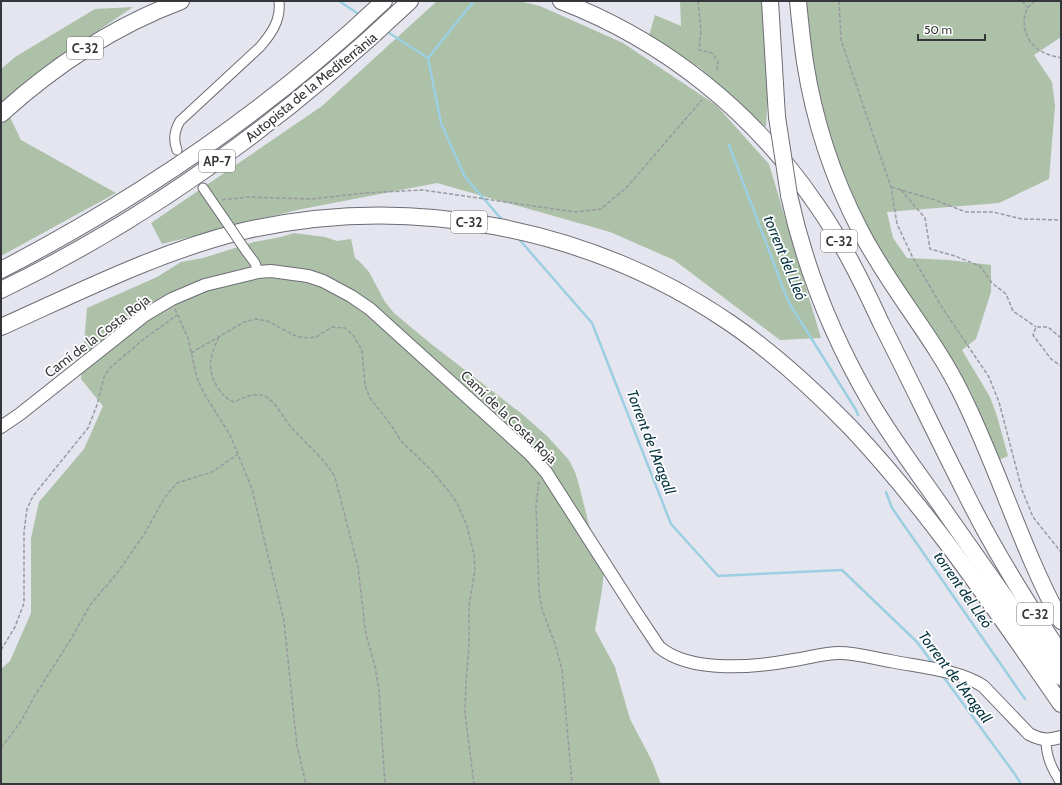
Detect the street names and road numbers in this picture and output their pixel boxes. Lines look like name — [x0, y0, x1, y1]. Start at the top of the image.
street label: Autopista de la Mediterrània — [241, 28, 381, 146]
road number: C-32 — [67, 37, 103, 59]
road number: AP-7 — [199, 150, 235, 172]
road number: C-32 — [451, 211, 487, 233]
road number: C-32 — [821, 230, 857, 252]
street label: Camí de la Costa Roja — [41, 290, 153, 381]
street label: Camí de la Costa Roja — [457, 366, 561, 468]
road number: C-32 — [1017, 603, 1053, 625]

